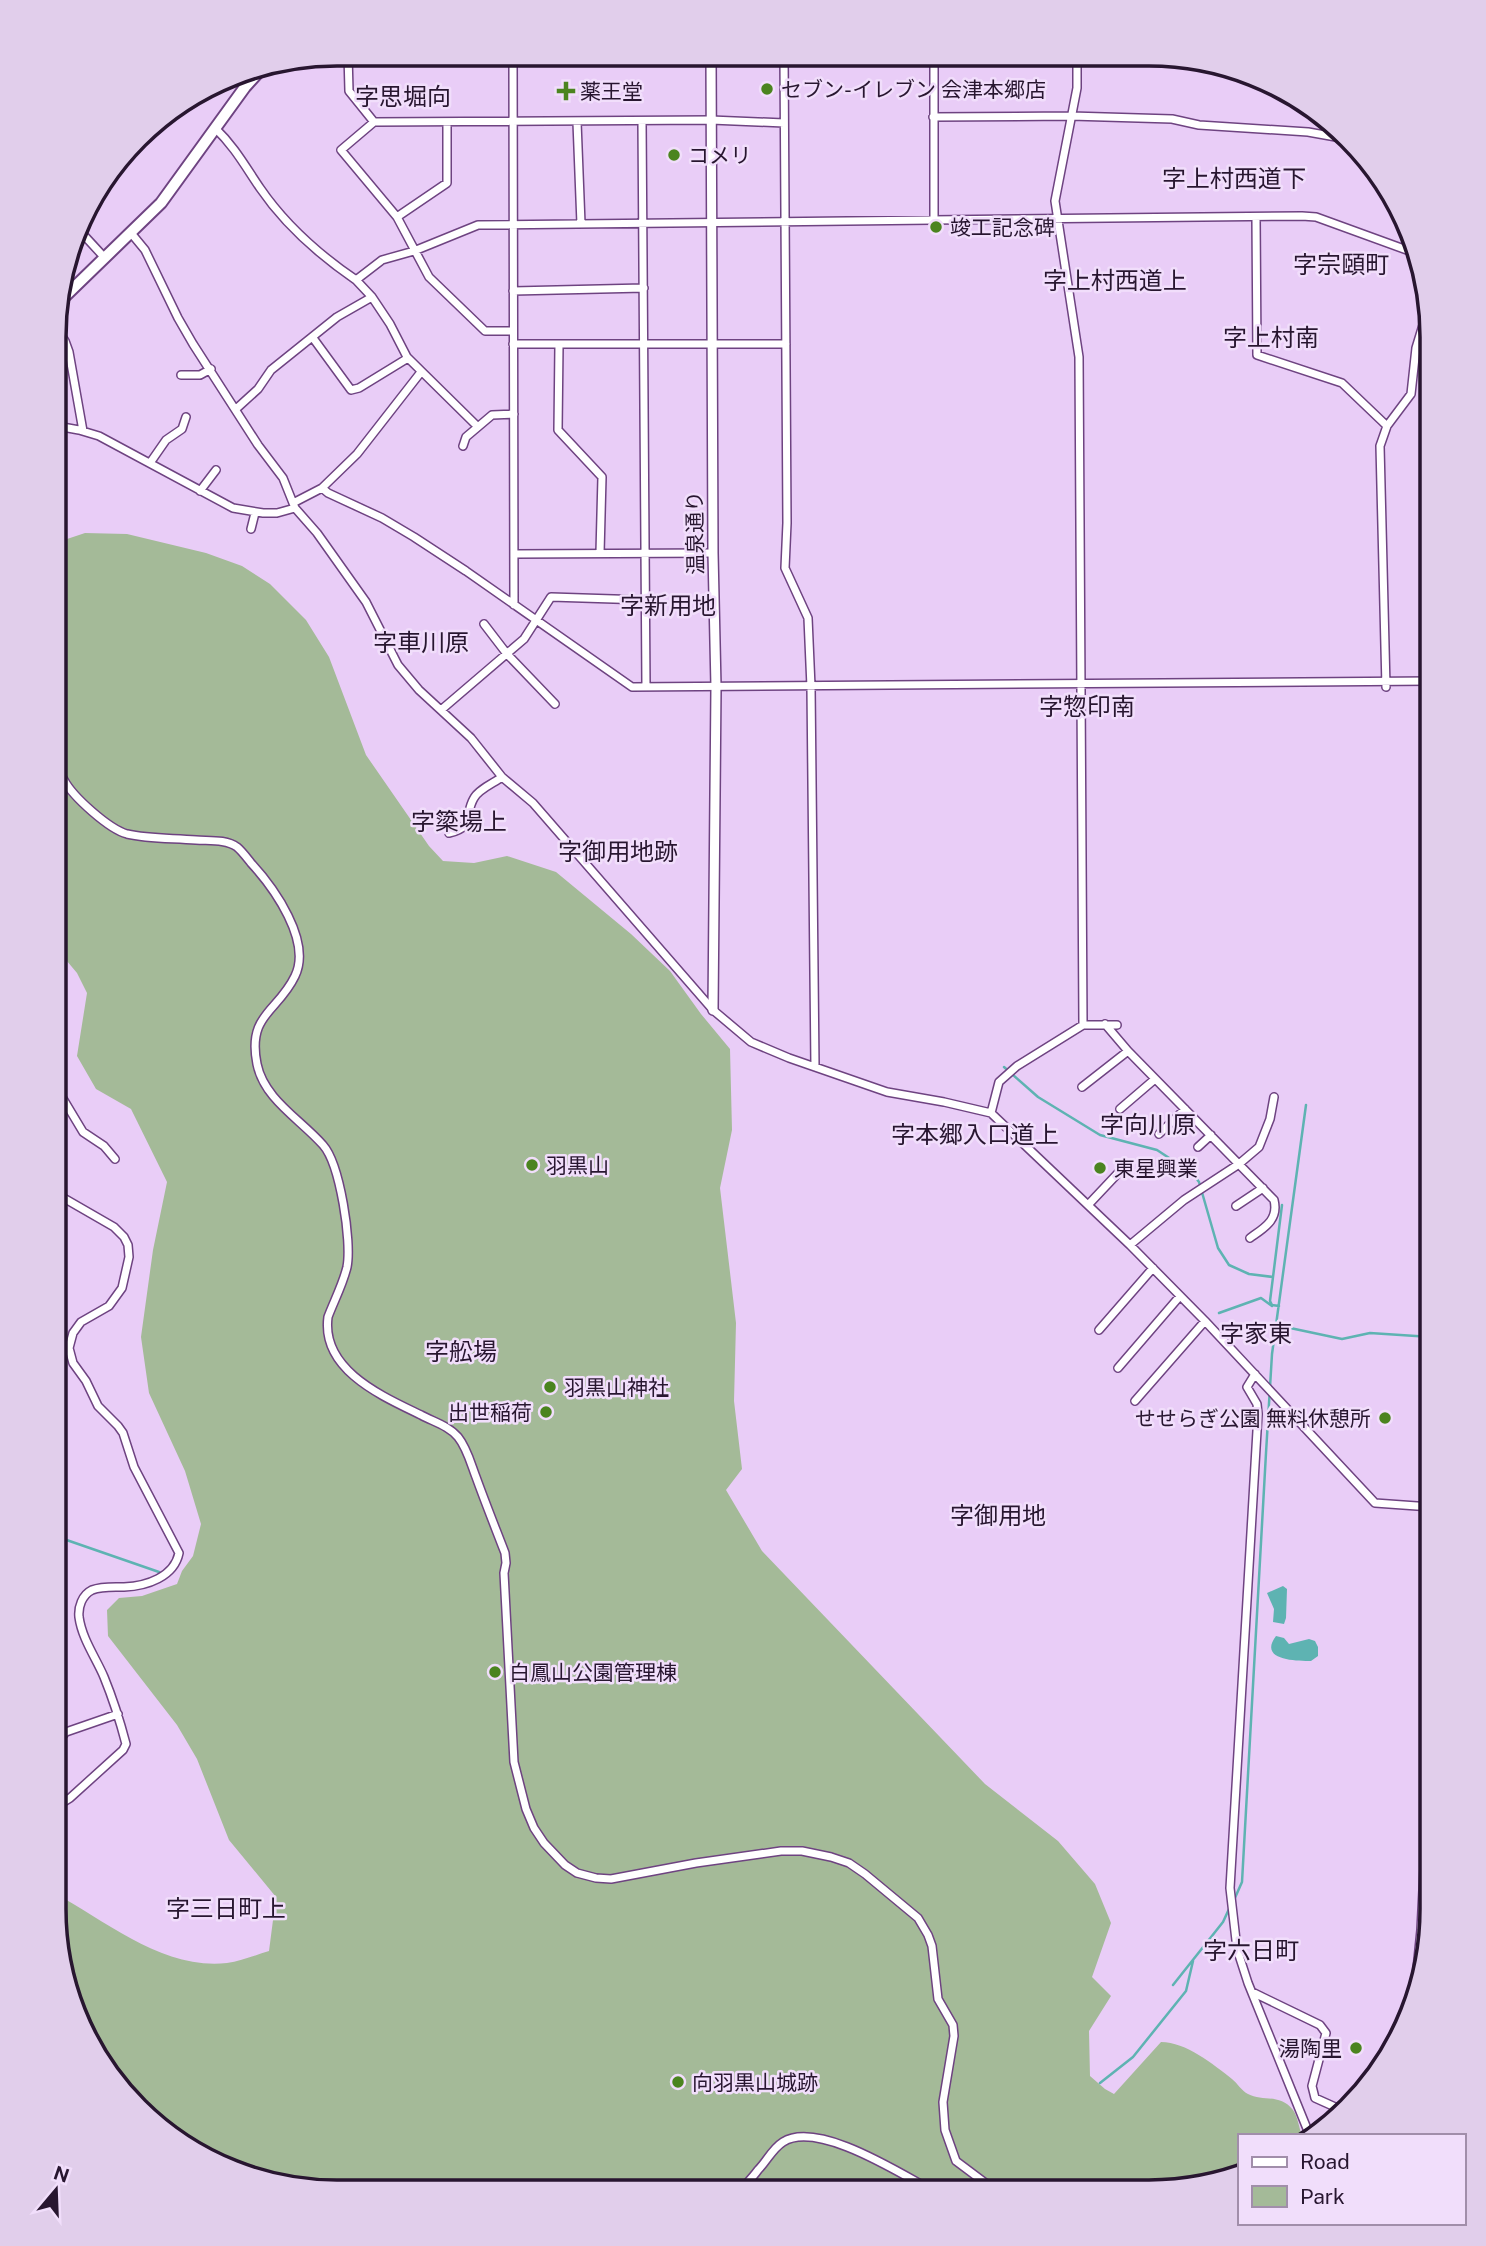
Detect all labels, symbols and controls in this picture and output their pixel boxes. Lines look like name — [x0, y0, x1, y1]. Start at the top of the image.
place label: セブン-イレブン 会津本郷店 — [781, 77, 1046, 102]
place label: 薬王堂 — [580, 79, 643, 104]
marker: セブン-イレブン 会津本郷店 — [759, 81, 775, 97]
district label: 字思堀向 — [355, 82, 451, 110]
marker: 薬王堂 — [558, 83, 574, 99]
place label: コメリ — [688, 143, 751, 168]
marker: コメリ — [666, 147, 682, 163]
district label: 字上村西道下 — [1162, 164, 1306, 192]
place label: 竣工記念碑 — [950, 215, 1055, 240]
marker: 竣工記念碑 — [928, 219, 944, 235]
district label: 字宗頤町 — [1293, 250, 1389, 278]
district label: 字上村西道上 — [1043, 266, 1187, 294]
district label: 字上村南 — [1223, 323, 1319, 351]
street label: 温泉通り — [682, 491, 708, 575]
district label: 字新用地 — [620, 591, 716, 619]
district label: 字車川原 — [373, 628, 469, 656]
district label: 字惣印南 — [1039, 692, 1135, 720]
district label: 字簗場上 — [411, 807, 507, 835]
district label: 字御用地跡 — [558, 837, 678, 865]
district label: 字向川原 — [1100, 1110, 1196, 1138]
district label: 字本郷入口道上 — [891, 1120, 1059, 1148]
place label: 羽黒山 — [546, 1153, 609, 1178]
place label: 東星興業 — [1114, 1156, 1198, 1181]
marker: 羽黒山 — [524, 1157, 540, 1173]
marker: 東星興業 — [1092, 1160, 1108, 1176]
district label: 字家東 — [1220, 1319, 1292, 1347]
district label: 字舩場 — [425, 1337, 497, 1365]
place label: 羽黒山神社 — [564, 1375, 669, 1400]
marker: 羽黒山神社 — [542, 1379, 558, 1395]
place label: 出世稲荷 — [448, 1400, 532, 1425]
marker: 出世稲荷 — [538, 1404, 554, 1420]
place label: せせらぎ公園 無料休憩所 — [1135, 1406, 1371, 1431]
marker: せせらぎ公園 無料休憩所 — [1377, 1410, 1393, 1426]
district label: 字御用地 — [950, 1501, 1046, 1529]
place label: 白鳳山公園管理棟 — [509, 1660, 677, 1685]
marker: 白鳳山公園管理棟 — [487, 1664, 503, 1680]
district label: 字三日町上 — [166, 1894, 286, 1922]
district label: 字六日町 — [1203, 1936, 1299, 1964]
place label: 湯陶里 — [1279, 2036, 1342, 2061]
marker: 湯陶里 — [1348, 2040, 1364, 2056]
place label: 向羽黒山城跡 — [692, 2070, 818, 2095]
marker: 向羽黒山城跡 — [670, 2074, 686, 2090]
legend — [1238, 2134, 1465, 2225]
text: Road — [1300, 2149, 1350, 2174]
north arrow — [21, 2155, 91, 2225]
text: N — [51, 2161, 72, 2187]
text: Park — [1300, 2184, 1345, 2209]

